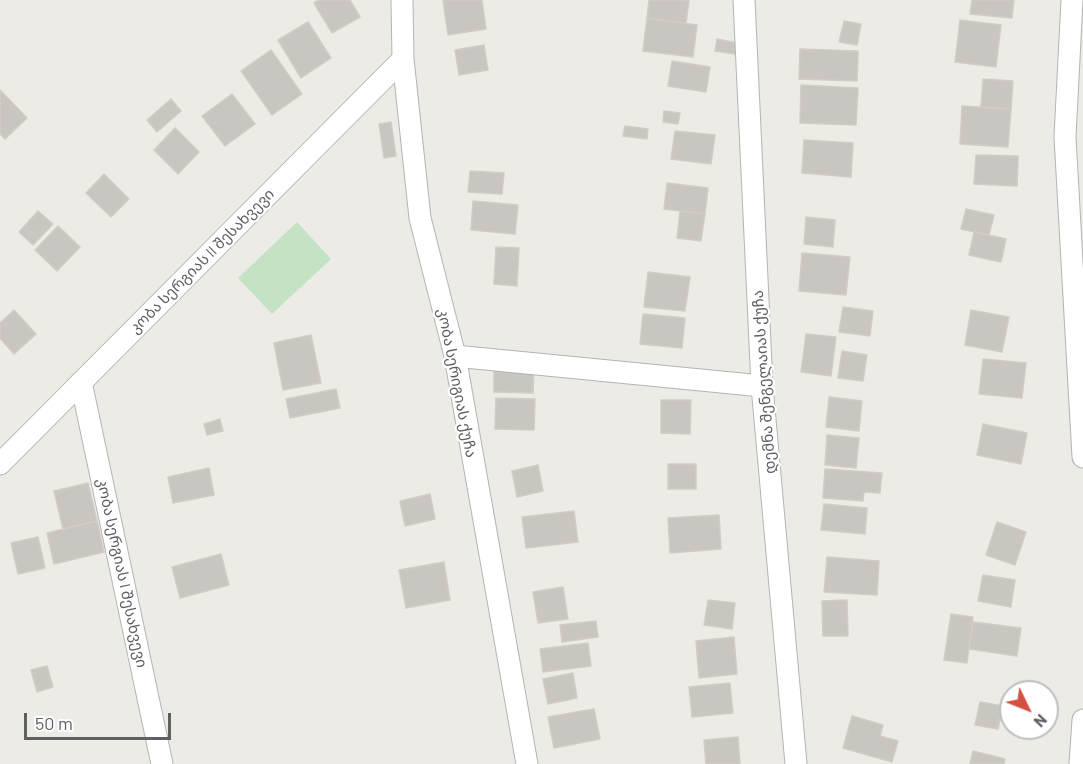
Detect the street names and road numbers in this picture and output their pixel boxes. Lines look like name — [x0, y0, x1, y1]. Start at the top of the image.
street label: კობა სერგიას II შესახვევი — [126, 185, 278, 337]
street label: დემნა შენგელაიას ქუჩა — [749, 290, 779, 474]
street label: კობა სერიგიას ქუჩა — [434, 307, 480, 459]
street label: კობა სერგიას I შესახვევი — [93, 477, 151, 669]

